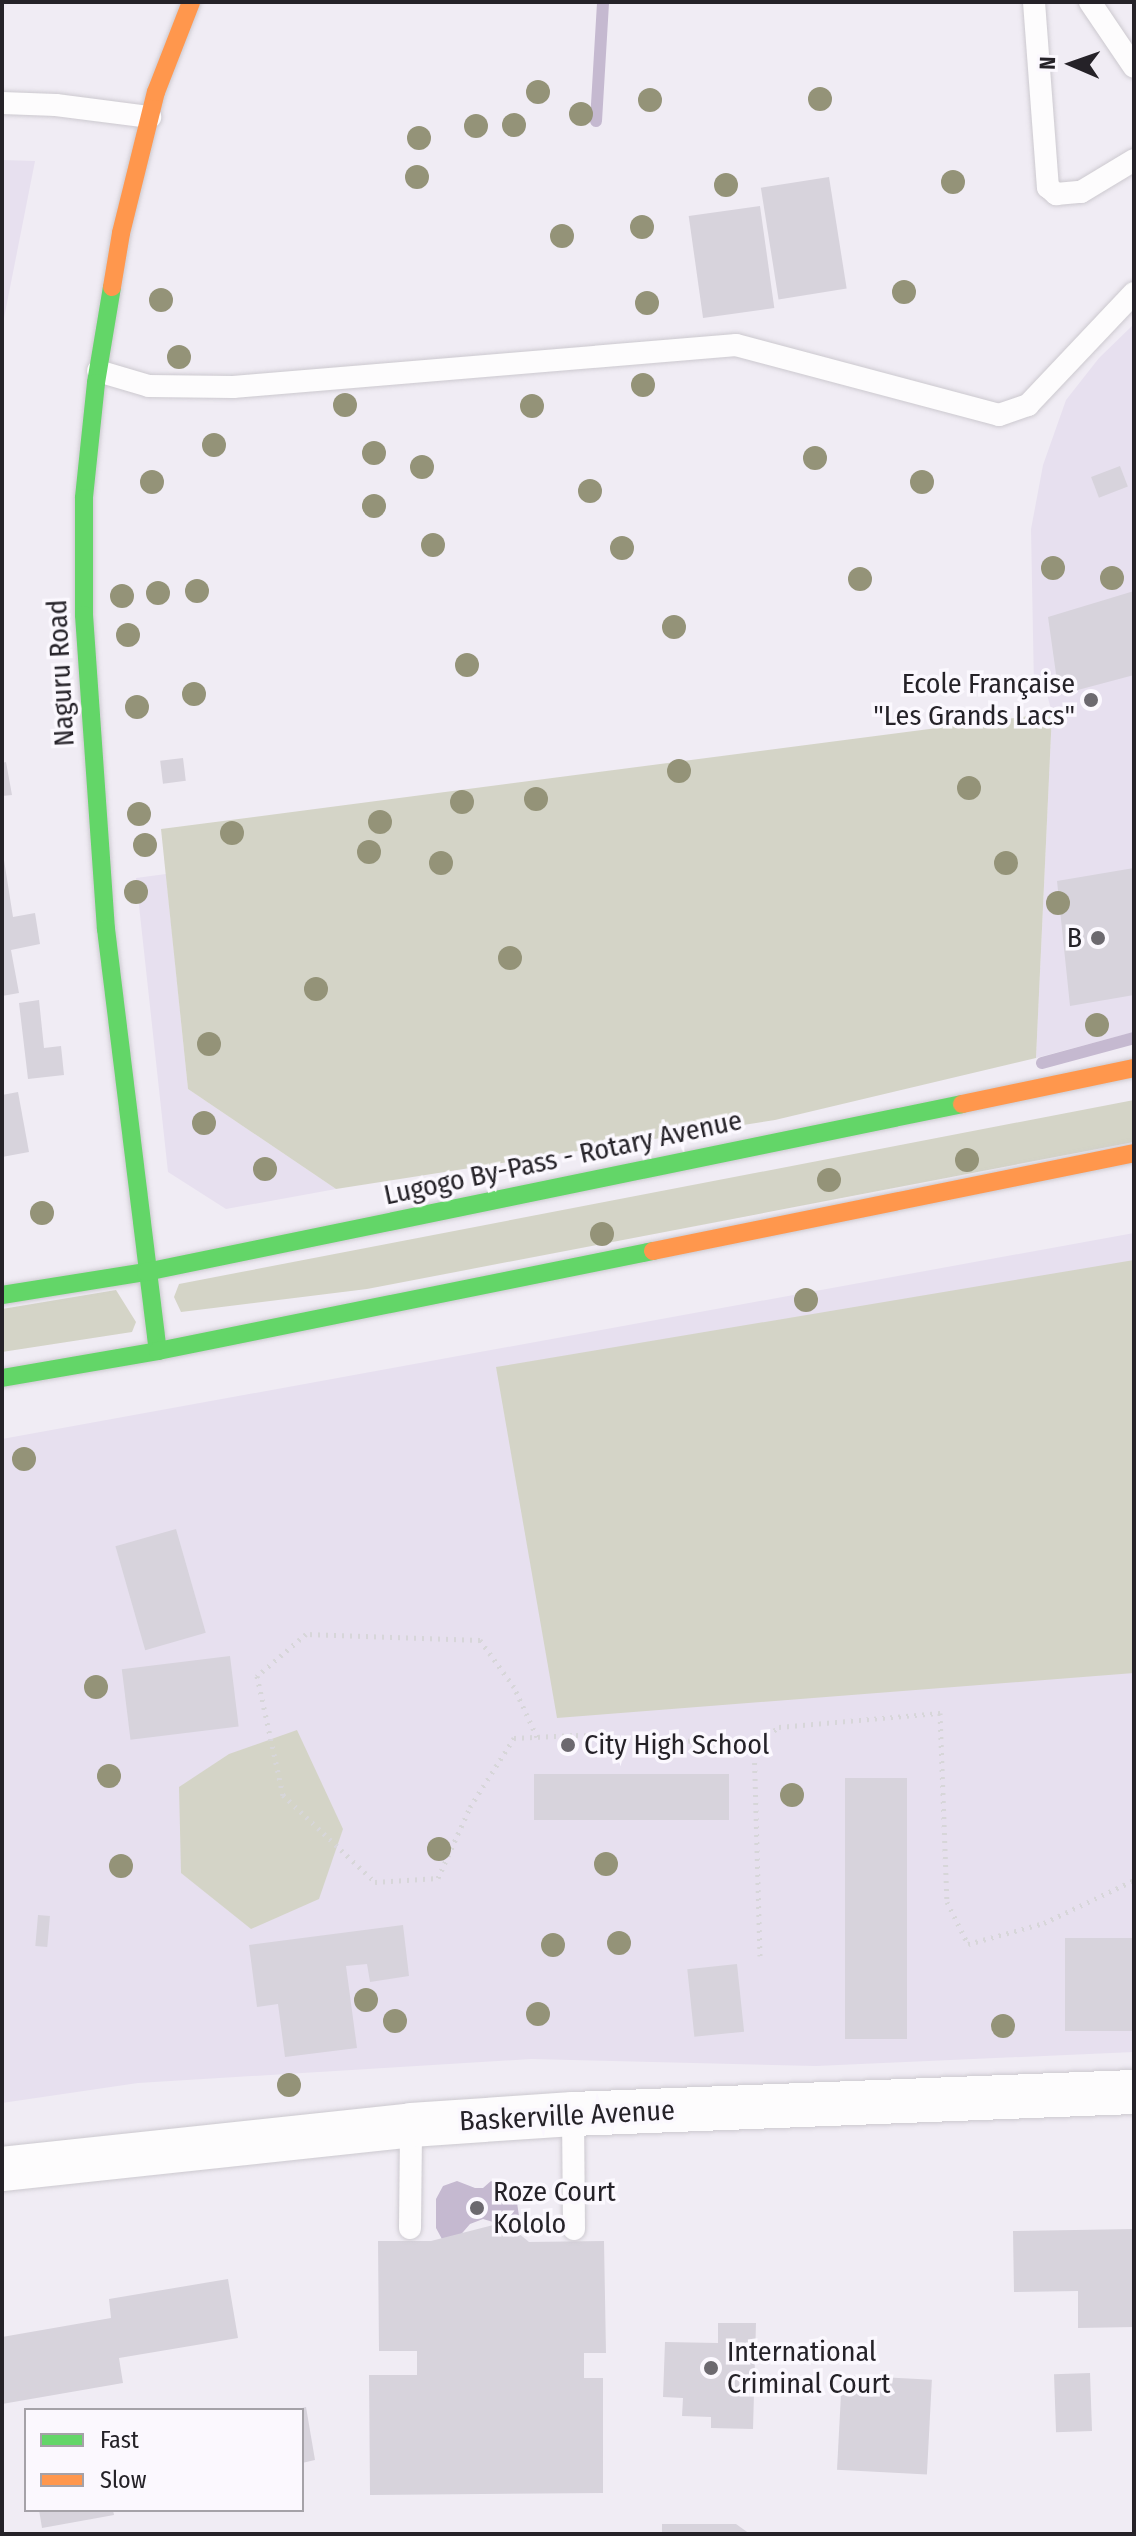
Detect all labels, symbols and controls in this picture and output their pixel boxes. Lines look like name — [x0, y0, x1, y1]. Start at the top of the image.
north arrow — [1032, 24, 1112, 104]
text: N — [1034, 56, 1061, 70]
street label: Naguru Road — [40, 599, 82, 747]
place label: Ecole Française "Les Grands Lacs" — [873, 667, 1075, 733]
marker: Ecole Française "Les Grands Lacs" — [1082, 691, 1100, 709]
place label: B — [1067, 921, 1082, 955]
marker: B — [1089, 929, 1107, 947]
street label: Lugogo By-Pass - Rotary Avenue — [381, 1104, 745, 1212]
place label: City High School — [584, 1728, 769, 1762]
marker: City High School — [559, 1736, 577, 1754]
street label: Baskerville Avenue — [458, 2094, 676, 2138]
place label: Roze Court Kololo — [493, 2175, 616, 2241]
marker: Roze Court Kololo — [468, 2199, 486, 2217]
place label: International Criminal Court — [727, 2335, 890, 2401]
marker: International Criminal Court — [702, 2359, 720, 2377]
legend — [24, 2408, 304, 2512]
text: Fast — [100, 2426, 139, 2454]
text: Slow — [100, 2466, 146, 2494]

